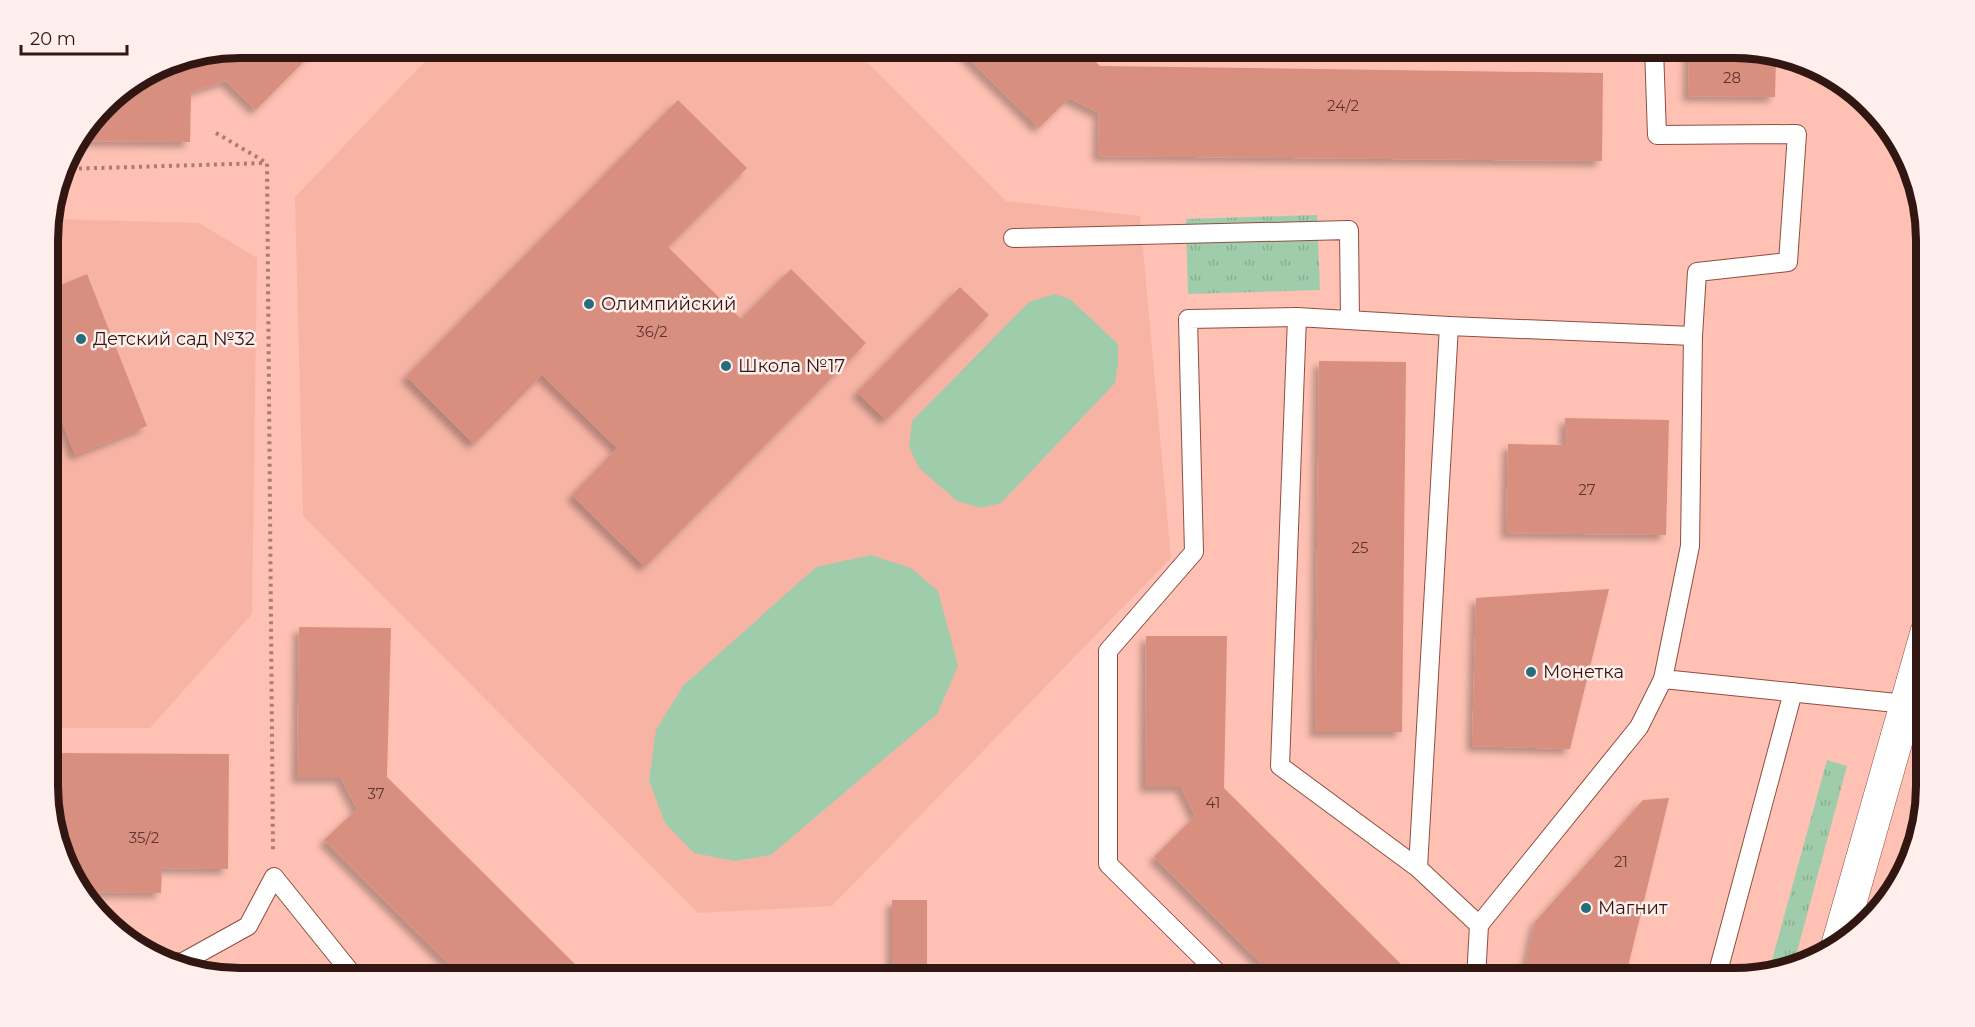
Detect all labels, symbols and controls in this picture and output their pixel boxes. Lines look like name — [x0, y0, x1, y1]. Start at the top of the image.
scale bar — [21, 18, 128, 56]
text: 20 m — [30, 28, 76, 50]
house number: 28 — [1723, 68, 1741, 87]
house number: 24/2 — [1327, 96, 1359, 115]
place label: Олимпийский — [601, 293, 736, 315]
marker: Олимпийский — [582, 297, 596, 311]
house number: 36/2 — [636, 322, 668, 341]
place label: Детский сад №32 — [93, 328, 255, 350]
marker: Детский сад №32 — [74, 332, 88, 346]
place label: Школа №17 — [738, 355, 845, 377]
marker: Школа №17 — [719, 359, 733, 373]
house number: 27 — [1578, 480, 1596, 499]
house number: 25 — [1351, 538, 1369, 557]
place label: Монетка — [1543, 661, 1624, 683]
marker: Монетка — [1524, 665, 1538, 679]
house number: 37 — [367, 784, 385, 803]
house number: 41 — [1206, 793, 1220, 812]
house number: 35/2 — [129, 828, 159, 847]
house number: 21 — [1614, 852, 1628, 871]
place label: Магнит — [1598, 897, 1668, 919]
marker: Магнит — [1579, 901, 1593, 915]

